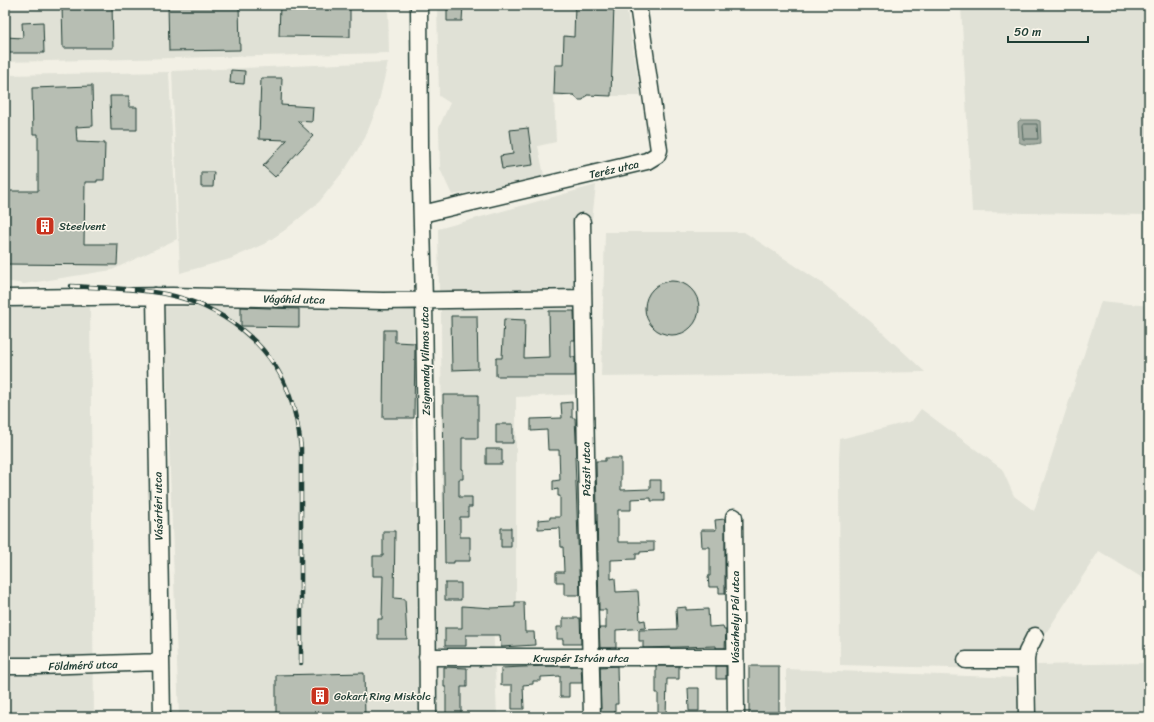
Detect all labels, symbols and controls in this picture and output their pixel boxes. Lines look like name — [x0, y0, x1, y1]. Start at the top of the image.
scale bar — [1008, 18, 1088, 44]
text: 50 m — [1014, 21, 1041, 43]
street label: Teréz utca — [587, 154, 641, 184]
building icon: Steelvent — [34, 215, 56, 237]
place label: Steelvent — [59, 217, 107, 236]
street label: Vágóhíd utca — [263, 289, 325, 310]
street label: Zsigmondy Vilmos utca — [415, 306, 436, 416]
street label: Pázsit utca — [577, 441, 596, 496]
street label: Vásártéri utca — [148, 471, 169, 540]
street label: Vásárhelyi Pál utca — [726, 570, 745, 663]
street label: Kruspér István utca — [533, 649, 629, 668]
street label: Földmérő utca — [48, 655, 118, 676]
building icon: Gokart Ring Miskolc — [309, 685, 331, 707]
place label: Gokart Ring Miskolc — [334, 687, 431, 706]

